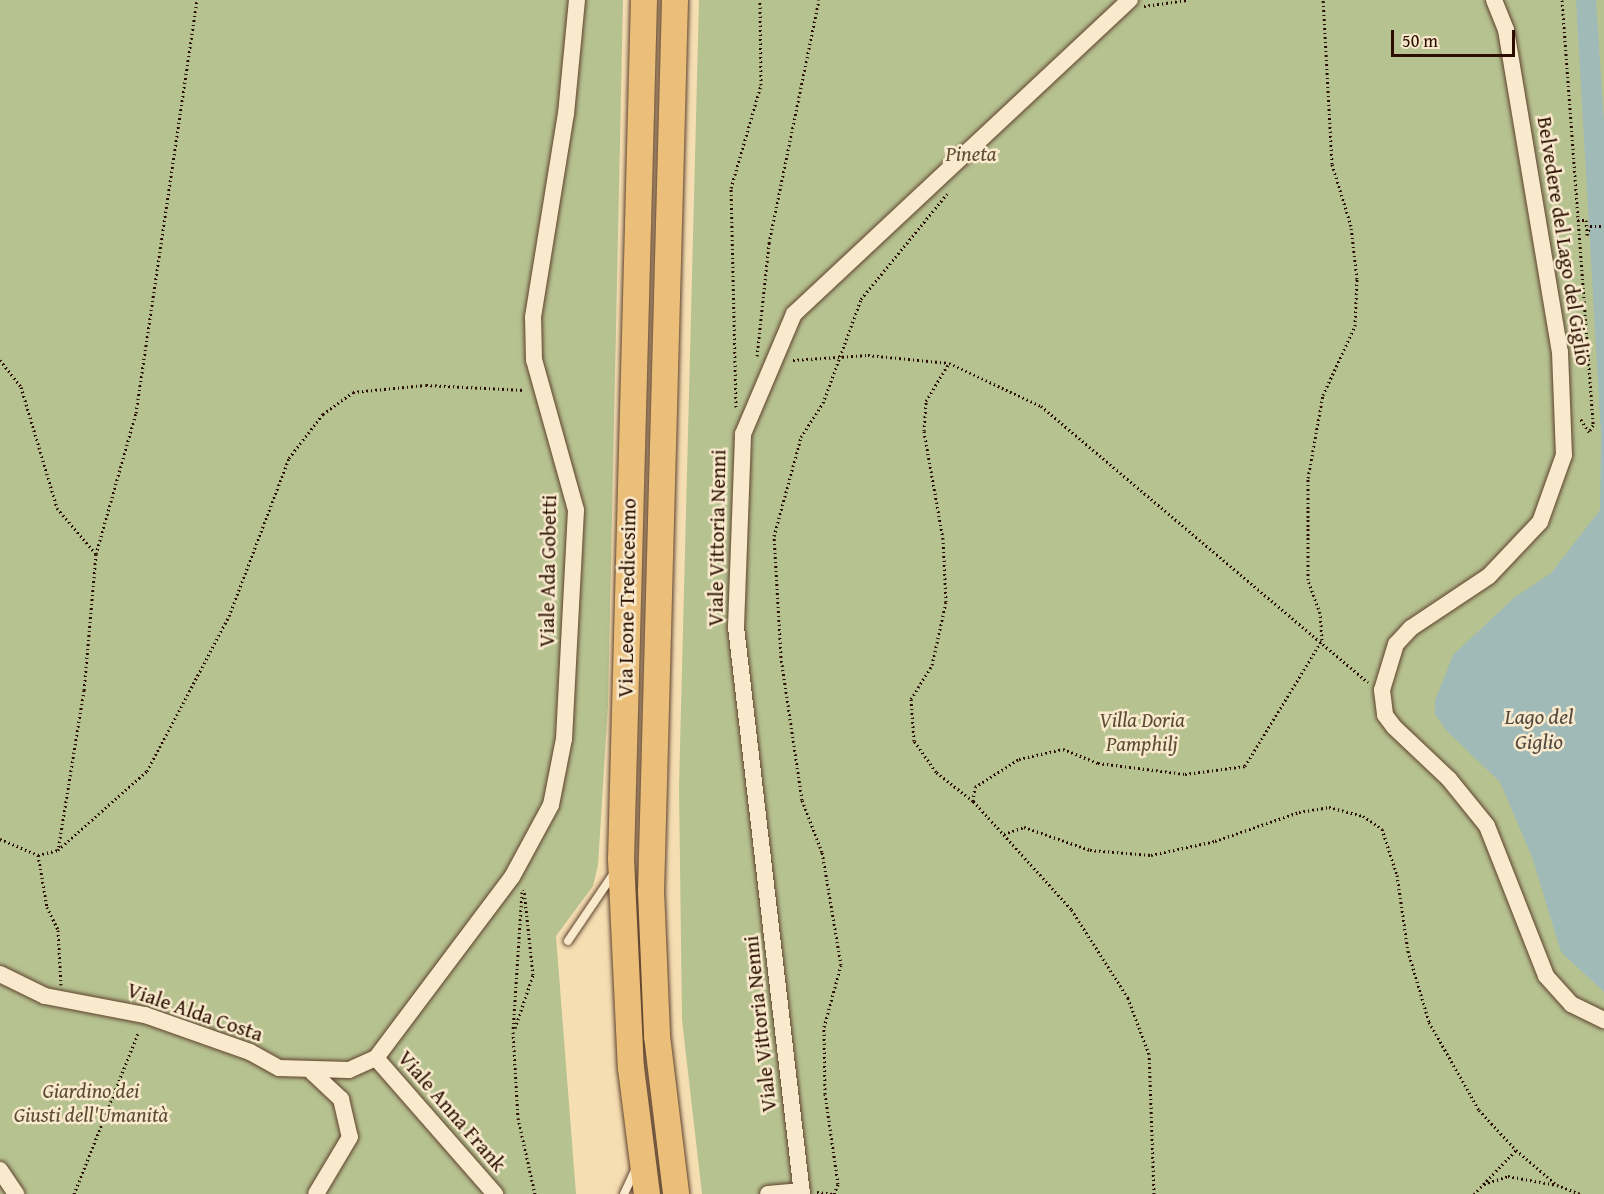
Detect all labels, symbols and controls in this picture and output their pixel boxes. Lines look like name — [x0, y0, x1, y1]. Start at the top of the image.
scale bar — [1394, 18, 1518, 56]
text: 50 m — [1402, 27, 1438, 54]
street label: Belvedere del Lago del Giglio — [1532, 115, 1596, 367]
park label: Pineta — [945, 141, 997, 167]
street label: Viale Vittoria Nenni — [703, 449, 731, 627]
street label: Viale Ada Gobetti — [534, 494, 562, 648]
street label: Via Leone Tredicesimo — [613, 498, 641, 698]
water label: Lago del Giglio — [1505, 703, 1573, 754]
park label: Villa Doria Pamphilj — [1099, 707, 1185, 757]
street label: Viale Vittoria Nenni — [738, 935, 782, 1113]
street label: Viale Alda Costa — [124, 977, 266, 1047]
street label: Viale Anna Frank — [393, 1045, 511, 1177]
park label: Giardino dei Giusti dell'Umanità — [14, 1078, 168, 1128]

